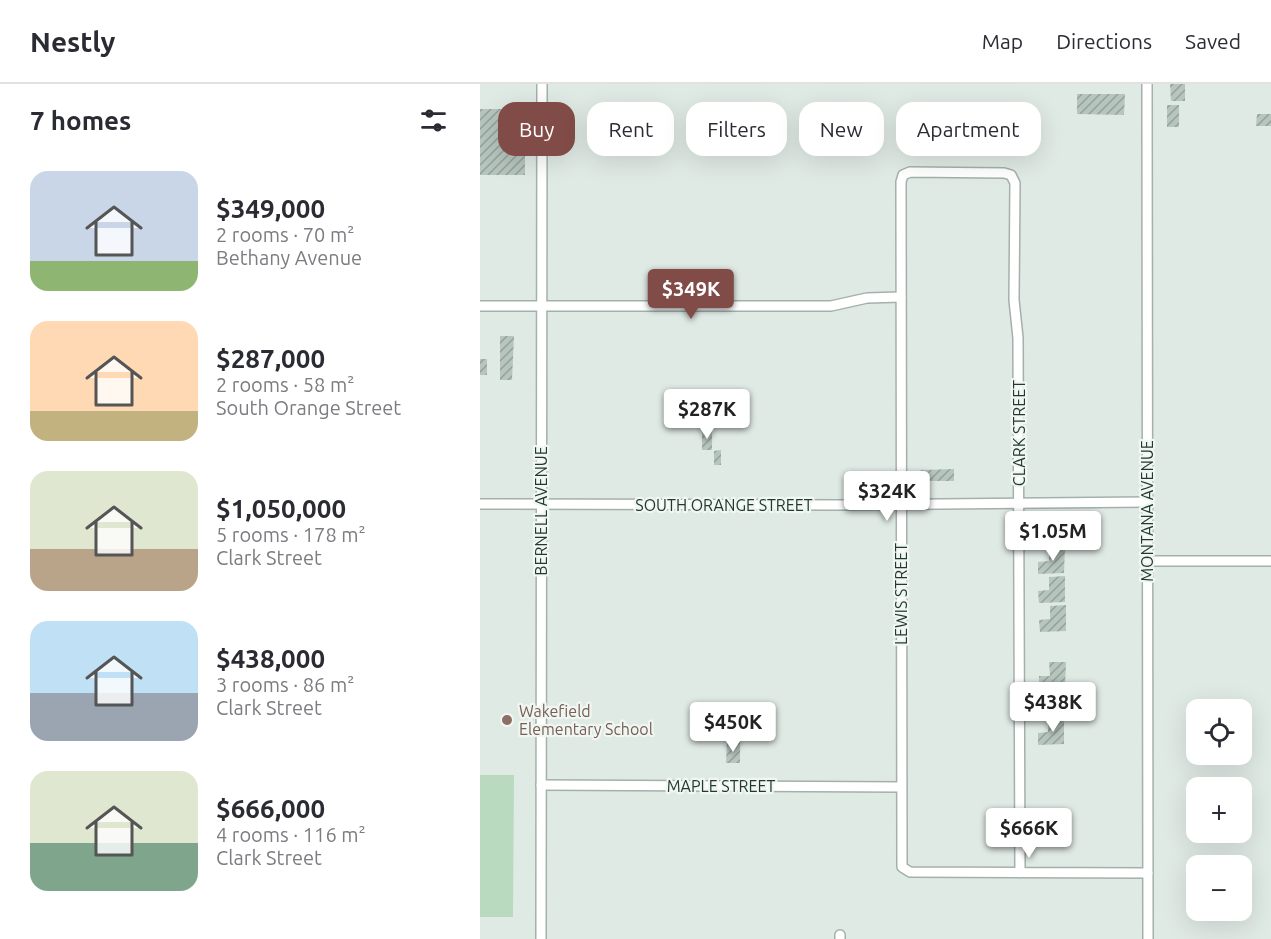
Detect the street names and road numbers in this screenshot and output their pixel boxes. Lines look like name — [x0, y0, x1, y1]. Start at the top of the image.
street label: CLARK STREET — [1010, 380, 1028, 486]
street label: MONTANA AVENUE — [1138, 440, 1156, 582]
street label: BERNELL AVENUE — [532, 446, 550, 576]
street label: SOUTH ORANGE STREET — [635, 496, 813, 514]
street label: LEWIS STREET — [892, 543, 910, 645]
street label: MAPLE STREET — [667, 777, 775, 795]

